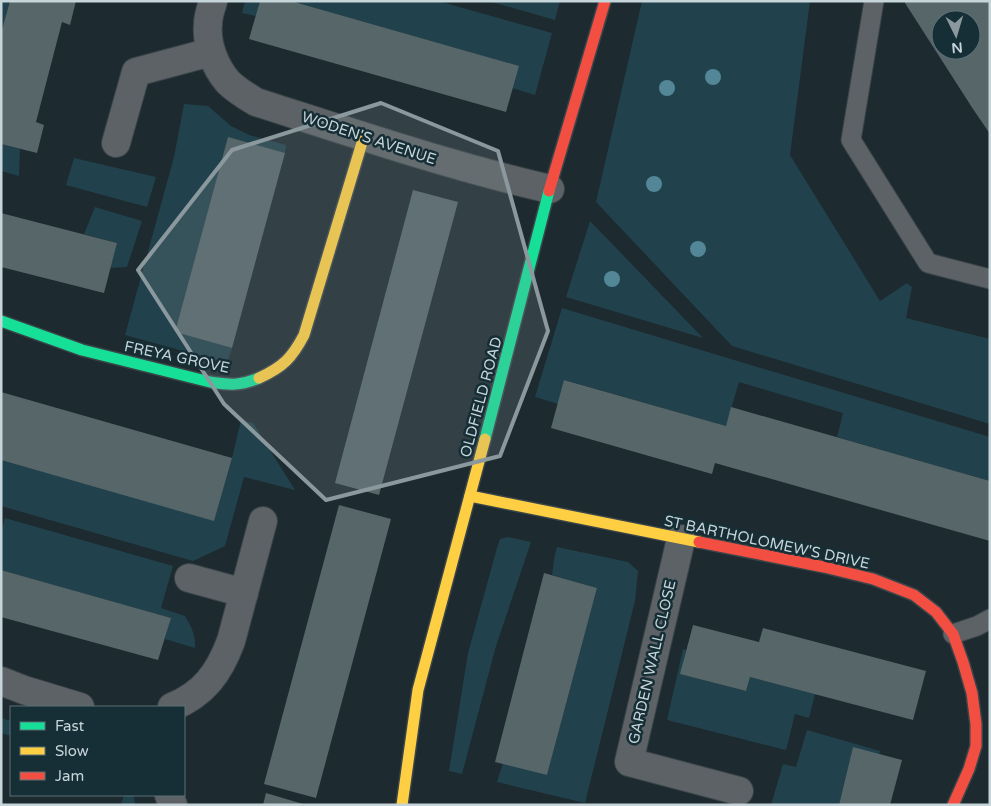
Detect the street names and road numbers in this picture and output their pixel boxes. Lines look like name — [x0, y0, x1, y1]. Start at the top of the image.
street label: WODEN'S AVENUE — [300, 108, 438, 168]
street label: OLDFIELD ROAD — [456, 335, 506, 459]
street label: FREYA GROVE — [123, 337, 231, 377]
street label: ST BARTHOLOMEW'S DRIVE — [663, 511, 871, 573]
street label: GARDEN WALL CLOSE — [624, 578, 680, 746]

